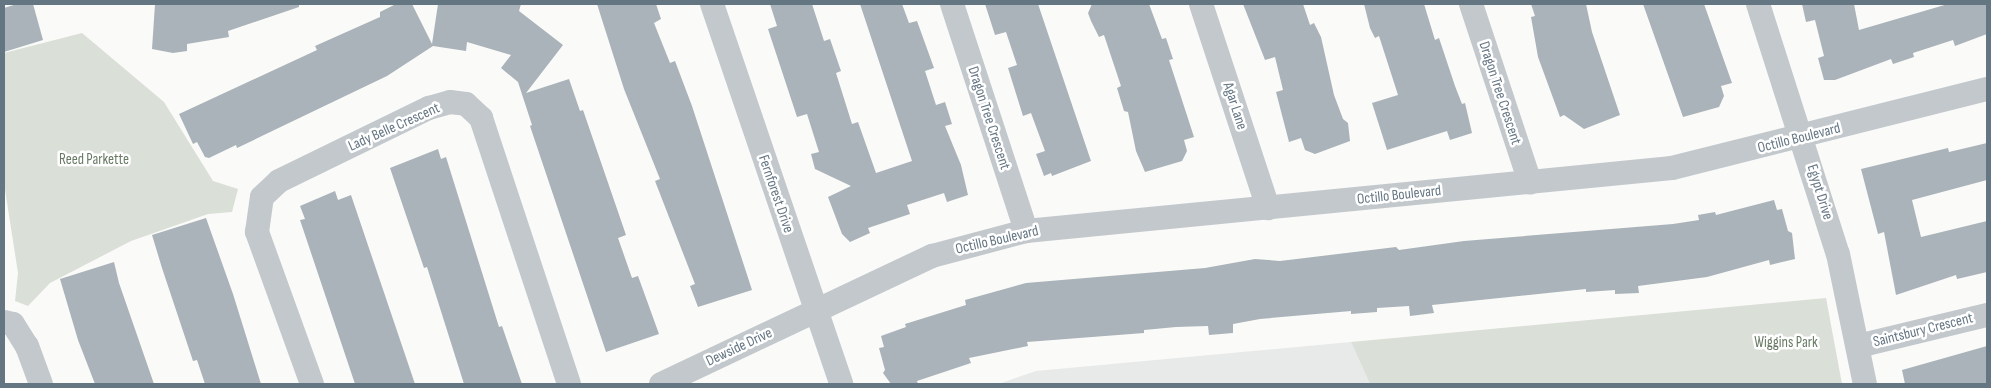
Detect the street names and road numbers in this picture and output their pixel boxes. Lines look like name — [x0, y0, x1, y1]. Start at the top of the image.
street label: Dragon Tree Crescent — [1475, 39, 1525, 147]
street label: Dragon Tree Crescent — [964, 64, 1014, 172]
street label: Agar Lane — [1219, 80, 1251, 132]
street label: Lady Belle Crescent — [345, 99, 443, 155]
street label: Octillo Boulevard — [1756, 119, 1842, 157]
street label: Fernforest Drive — [754, 153, 798, 235]
street label: Egypt Drive — [1803, 162, 1837, 222]
street label: Octillo Boulevard — [1356, 182, 1442, 208]
street label: Octillo Boulevard — [954, 222, 1040, 258]
street label: Saintsbury Crescent — [1871, 309, 1975, 351]
street label: Dewside Drive — [703, 324, 775, 370]

